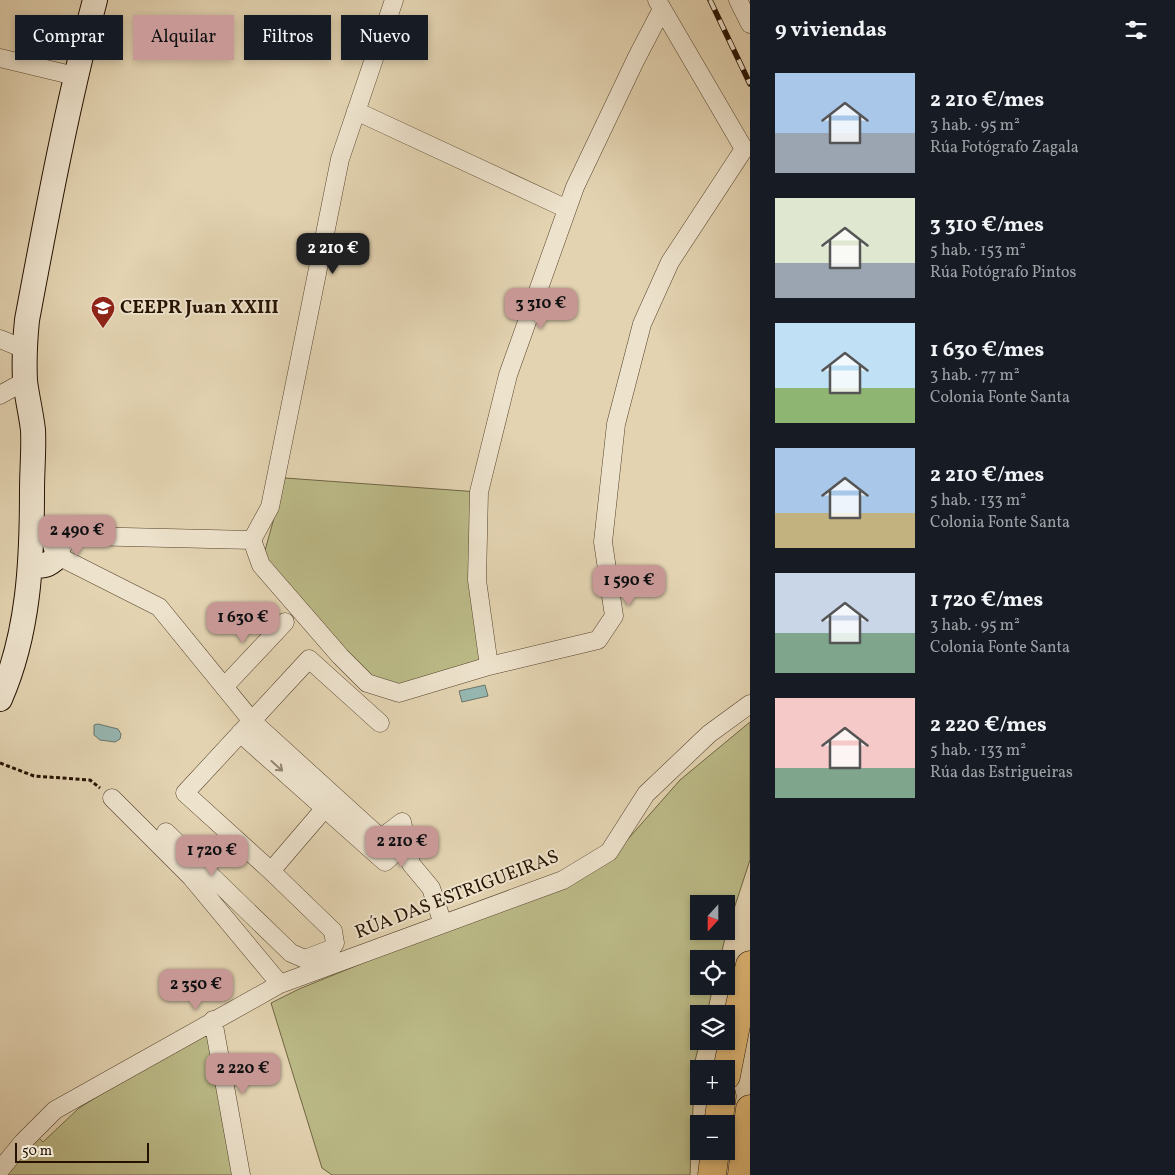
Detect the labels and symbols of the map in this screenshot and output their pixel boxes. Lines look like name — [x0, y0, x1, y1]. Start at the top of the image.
pin: 2 210 € — [287, 232, 379, 275]
pin: 3 310 € — [495, 288, 587, 330]
school or university icon: CEEPR Juan XXIII — [90, 295, 116, 329]
place label: CEEPR Juan XXIII — [120, 295, 279, 321]
pin: 2 490 € — [31, 514, 123, 557]
pin: 1 590 € — [583, 564, 675, 607]
pin: 1 630 € — [197, 602, 289, 644]
one-way arrow — [270, 760, 283, 772]
pin: 2 210 € — [356, 826, 448, 868]
pin: 1 720 € — [166, 834, 258, 877]
street label: RÚA DAS ESTRIGUEIRAS — [351, 844, 563, 946]
north arrow — [690, 895, 735, 940]
pin: 2 350 € — [150, 968, 242, 1011]
pin: 2 220 € — [197, 1052, 289, 1095]
scale bar — [15, 1140, 149, 1163]

